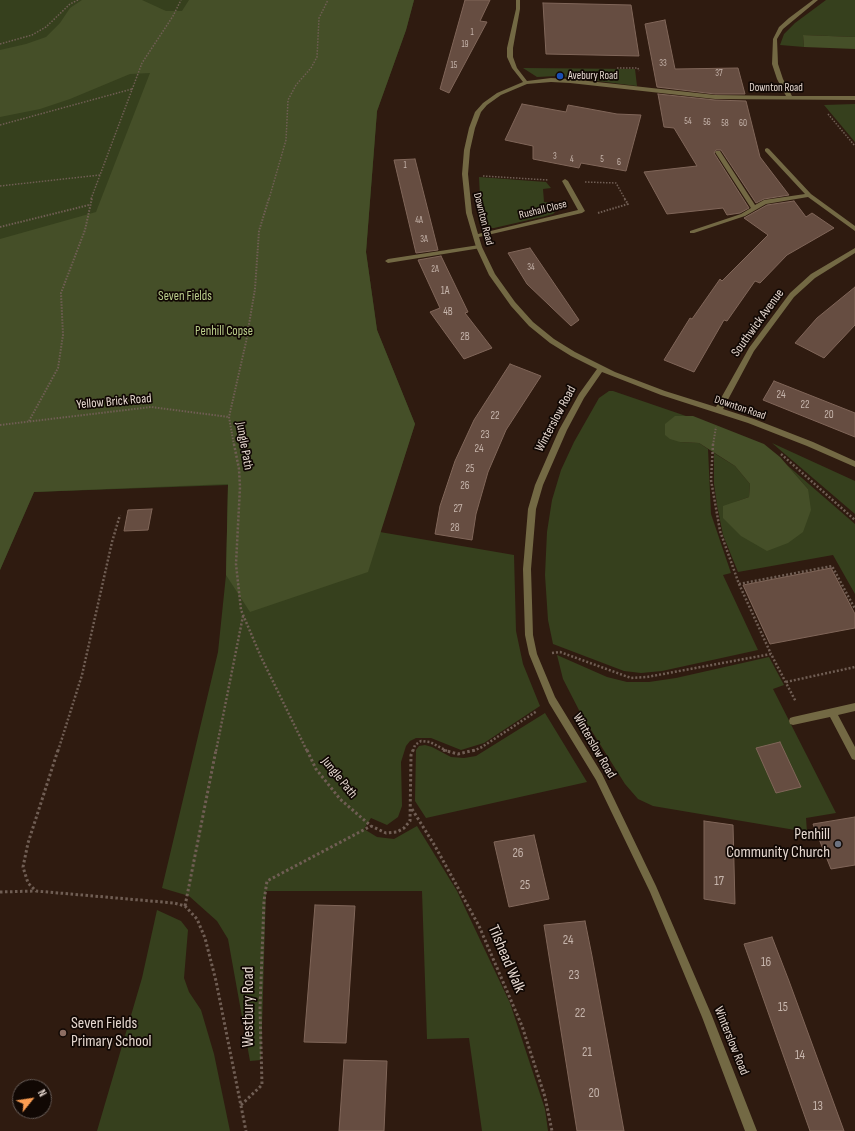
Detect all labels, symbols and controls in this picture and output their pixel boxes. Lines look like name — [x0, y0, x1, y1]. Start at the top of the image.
house number: 1 — [470, 28, 474, 38]
house number: 19 — [461, 40, 469, 50]
house number: 33 — [659, 59, 667, 69]
house number: 15 — [451, 61, 457, 71]
place label: Avebury Road — [568, 69, 618, 83]
house number: 37 — [715, 69, 723, 79]
marker: Avebury Road — [555, 71, 565, 81]
street label: Downton Road — [749, 81, 803, 95]
house number: 54 — [684, 117, 692, 127]
house number: 56 — [703, 118, 711, 128]
house number: 58 — [721, 119, 729, 129]
house number: 60 — [739, 119, 747, 129]
house number: 3 — [553, 152, 557, 162]
house number: 4 — [570, 155, 574, 165]
house number: 5 — [600, 155, 604, 165]
house number: 6 — [617, 158, 621, 168]
house number: 1 — [403, 161, 407, 171]
street label: Downton Road — [470, 191, 496, 247]
street label: Rushall Close — [518, 198, 568, 222]
house number: 4A — [415, 216, 423, 226]
house number: 3A — [420, 235, 428, 245]
house number: 34 — [527, 263, 535, 273]
house number: 2A — [431, 265, 439, 275]
house number: 1A — [441, 284, 449, 298]
street label: Southwick Avenue — [728, 286, 788, 360]
park label: Seven Fields — [158, 289, 212, 305]
house number: 4B — [443, 305, 453, 319]
park label: Penhill Copse — [195, 324, 253, 340]
house number: 2B — [460, 330, 470, 344]
street label: Winterslow Road — [532, 383, 580, 455]
house number: 24 — [776, 388, 786, 402]
street label: Yellow Brick Road — [76, 391, 152, 413]
street label: Downton Road — [713, 393, 767, 423]
house number: 22 — [800, 398, 810, 412]
house number: 20 — [824, 408, 834, 422]
house number: 22 — [490, 409, 500, 423]
street label: Jungle Path — [232, 421, 256, 471]
house number: 23 — [480, 428, 490, 442]
house number: 24 — [474, 442, 484, 456]
house number: 25 — [466, 462, 474, 476]
house number: 26 — [460, 479, 470, 493]
house number: 27 — [454, 502, 462, 516]
house number: 28 — [450, 521, 460, 535]
street label: Winterslow Road — [569, 711, 619, 781]
street label: Jungle Path — [318, 754, 360, 802]
place label: Penhill Community Church — [726, 825, 830, 863]
marker: Penhill Community Church — [833, 839, 843, 849]
house number: 26 — [512, 846, 524, 862]
house number: 17 — [714, 874, 724, 890]
house number: 25 — [520, 878, 530, 894]
street label: Tilshead Walk — [483, 922, 529, 996]
house number: 24 — [563, 933, 573, 949]
house number: 16 — [761, 955, 771, 971]
street label: Westbury Road — [239, 967, 259, 1047]
house number: 23 — [569, 968, 579, 984]
house number: 15 — [778, 1000, 788, 1016]
street label: Winterslow Road — [710, 1004, 752, 1078]
house number: 22 — [575, 1006, 585, 1022]
place label: Seven Fields Primary School — [71, 1014, 152, 1052]
marker: Seven Fields Primary School — [58, 1028, 68, 1038]
house number: 21 — [582, 1045, 592, 1061]
house number: 14 — [795, 1048, 805, 1064]
north arrow — [12, 1079, 52, 1119]
house number: 20 — [588, 1086, 600, 1102]
text: N — [35, 1087, 49, 1099]
house number: 13 — [813, 1099, 823, 1115]

